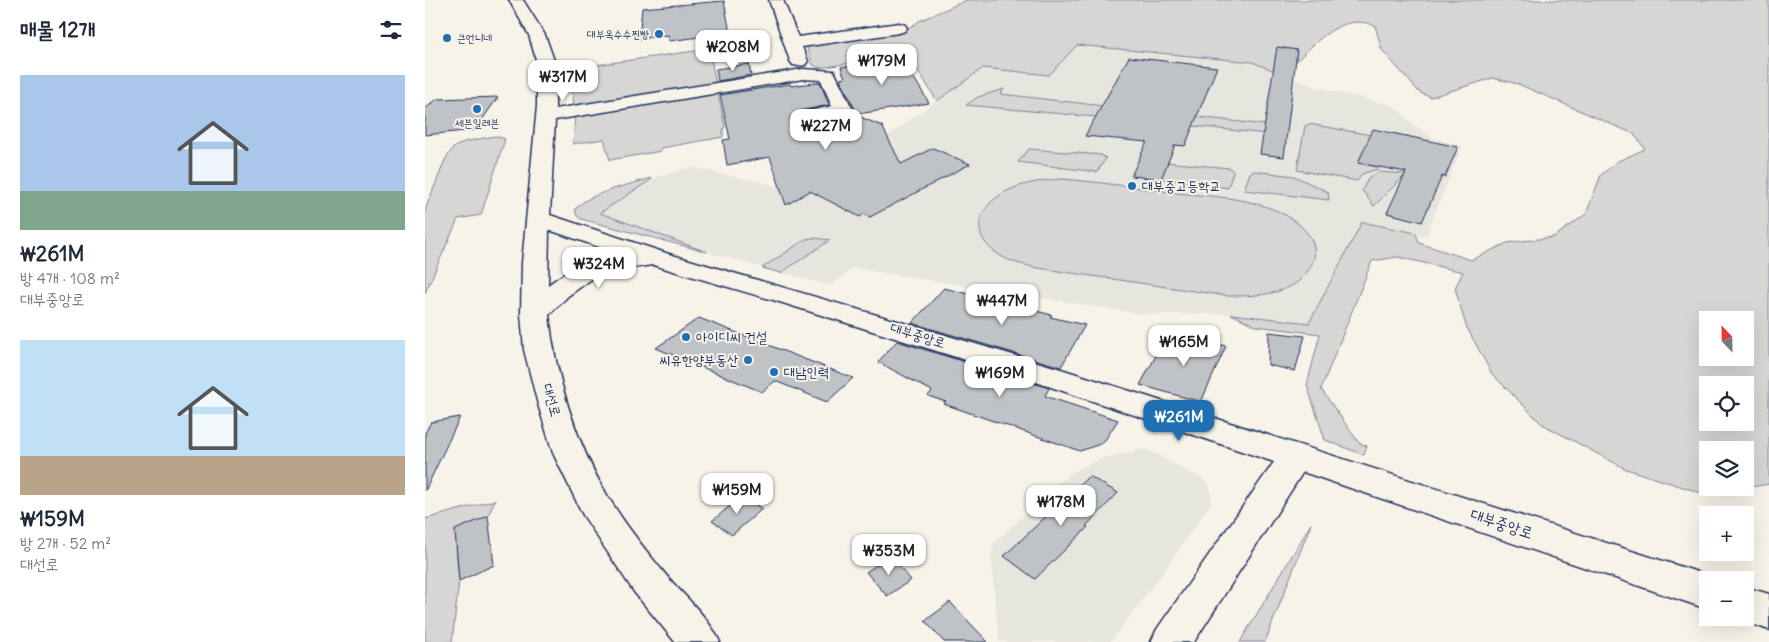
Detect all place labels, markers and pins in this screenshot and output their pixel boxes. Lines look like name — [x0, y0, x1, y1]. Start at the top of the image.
place label: 대부옥수수찐빵 — [587, 27, 649, 41]
marker: 대부옥수수찐빵 — [653, 28, 665, 40]
pin: ₩208M — [698, 30, 768, 72]
place label: 큰언니네 — [457, 31, 492, 45]
marker: 큰언니네 — [441, 32, 453, 44]
pin: ₩179M — [847, 44, 917, 86]
pin: ₩317M — [528, 59, 598, 102]
marker: 세븐일레븐 — [471, 103, 483, 115]
pin: ₩227M — [791, 108, 861, 151]
place label: 세븐일레븐 — [455, 116, 499, 130]
place label: 대부중고등학교 — [1142, 177, 1221, 195]
marker: 대부중고등학교 — [1126, 180, 1138, 192]
pin: ₩324M — [564, 246, 634, 289]
pin: ₩447M — [967, 284, 1037, 326]
pin: ₩165M — [1149, 324, 1219, 367]
place label: 아이디씨 건설 — [696, 328, 767, 346]
marker: 아이디씨 건설 — [680, 331, 692, 343]
place label: 씨유한양부동산 — [659, 351, 739, 369]
marker: 씨유한양부동산 — [742, 354, 754, 366]
pin: ₩169M — [965, 356, 1035, 398]
place label: 대남인력 — [784, 363, 829, 381]
marker: 대남인력 — [768, 366, 780, 378]
pin: ₩261M — [1144, 400, 1214, 442]
pin: ₩159M — [702, 472, 772, 515]
pin: ₩178M — [1026, 484, 1096, 527]
pin: ₩353M — [854, 534, 924, 576]

